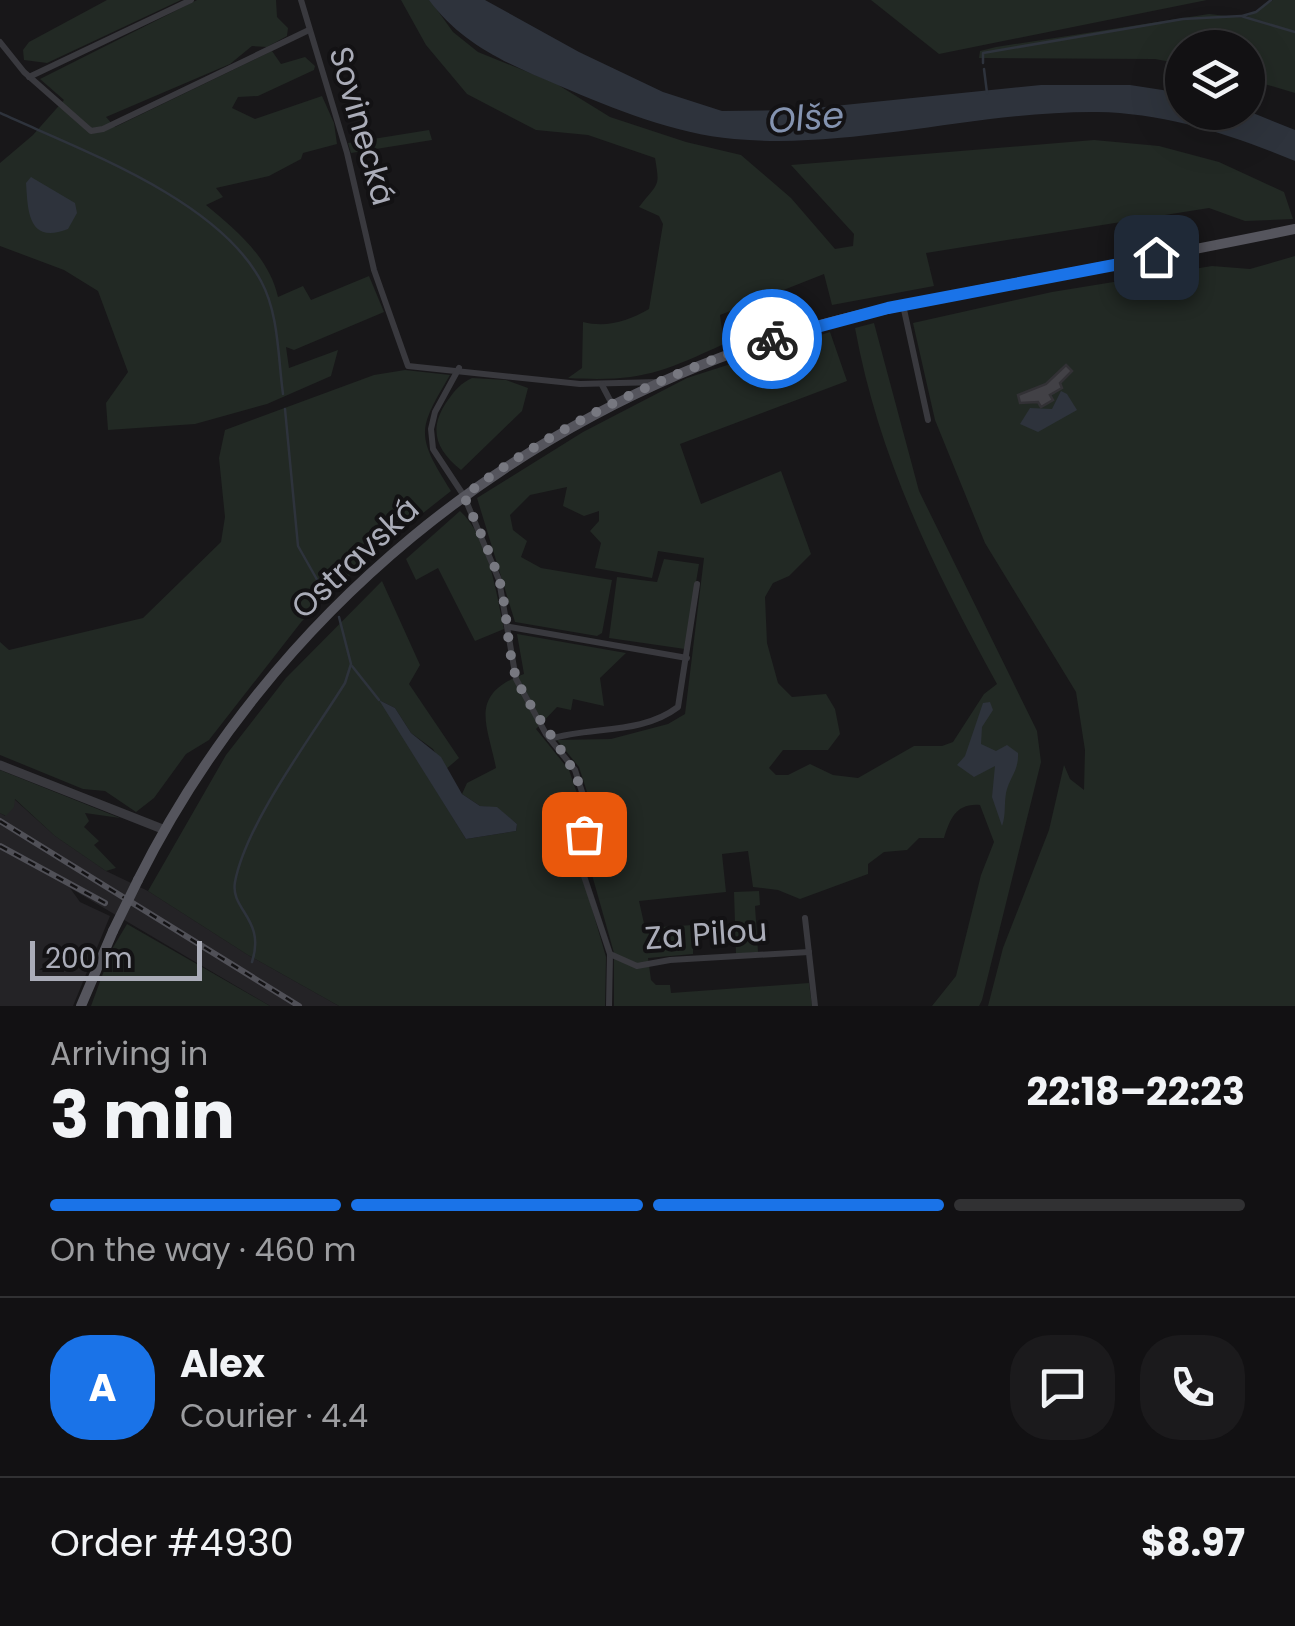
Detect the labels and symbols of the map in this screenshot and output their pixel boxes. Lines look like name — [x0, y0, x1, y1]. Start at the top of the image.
street label: Sovinecká — [318, 41, 407, 210]
water label: Olše — [766, 90, 846, 145]
pin — [1114, 215, 1199, 300]
courier — [722, 289, 822, 389]
street label: Ostravská — [281, 487, 428, 629]
pin — [542, 792, 627, 877]
street label: Za Pilou — [643, 907, 769, 960]
scale bar — [30, 936, 202, 980]

